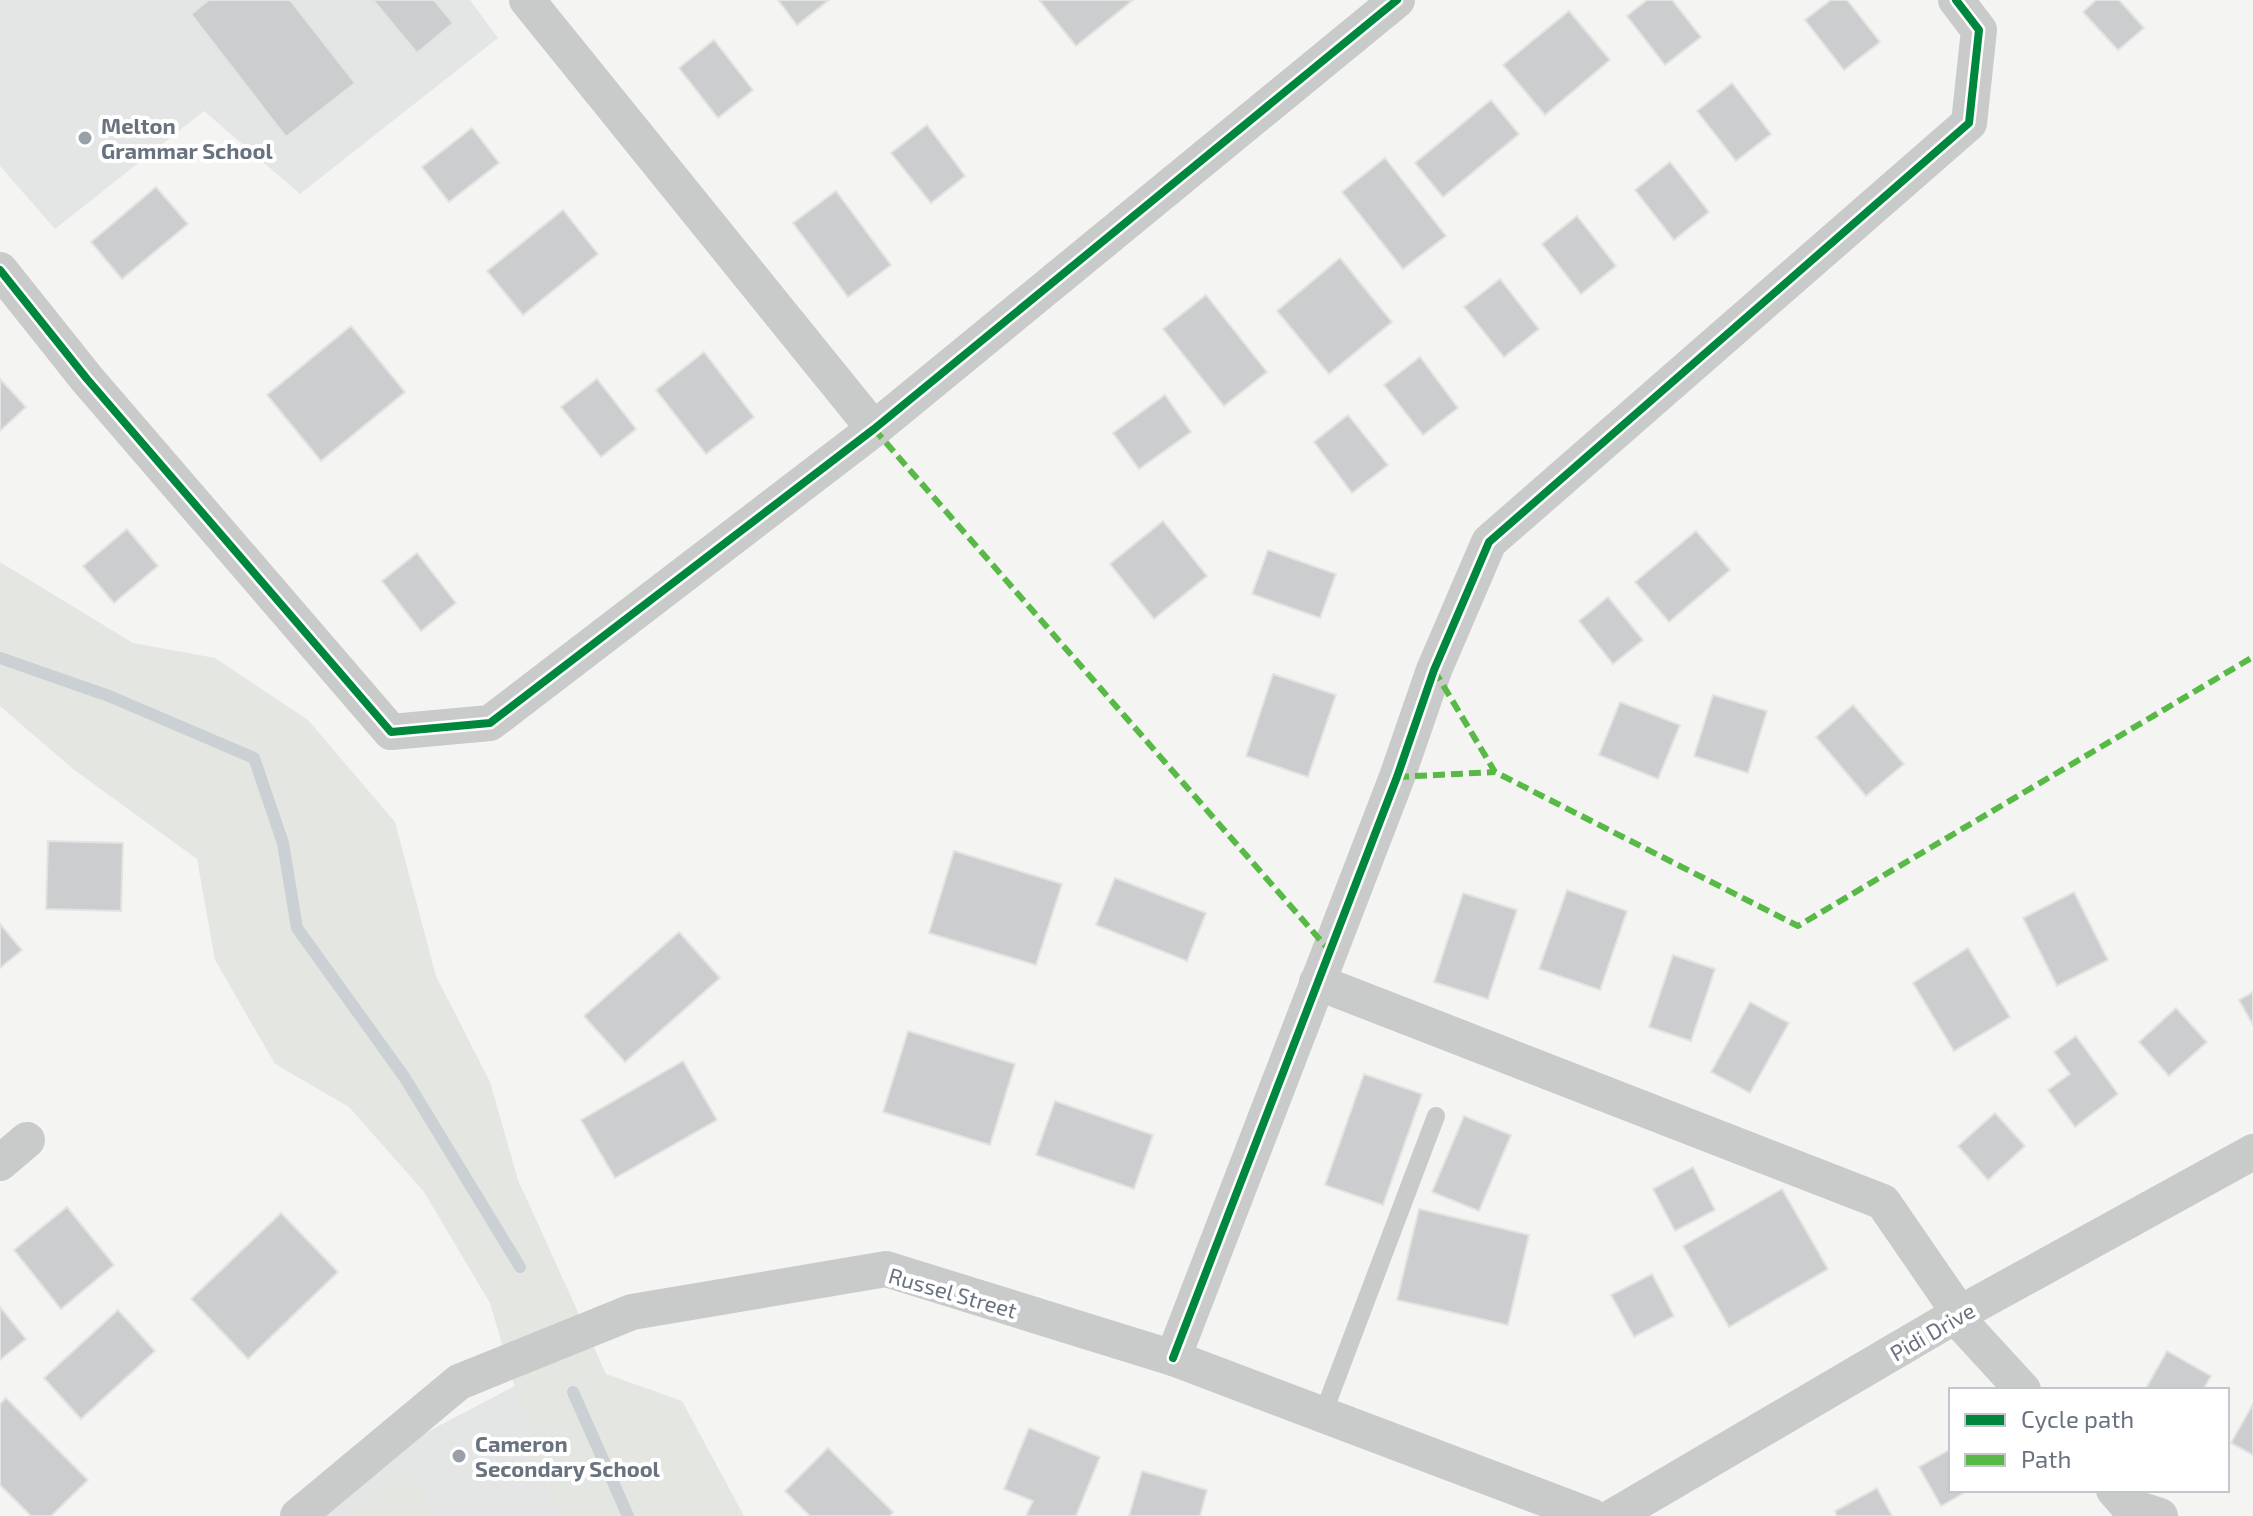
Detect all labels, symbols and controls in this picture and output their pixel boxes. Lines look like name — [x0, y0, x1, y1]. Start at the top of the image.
place label: Melton Grammar School — [101, 112, 273, 163]
marker: Melton Grammar School — [76, 129, 94, 147]
street label: Russel Street — [886, 1261, 1020, 1323]
street label: Pidi Drive — [1885, 1296, 1979, 1366]
legend — [1949, 1388, 2229, 1492]
text: Cycle path — [2021, 1404, 2134, 1433]
place label: Cameron Secondary School — [475, 1430, 661, 1482]
text: Path — [2021, 1444, 2071, 1473]
marker: Cameron Secondary School — [450, 1447, 468, 1465]

